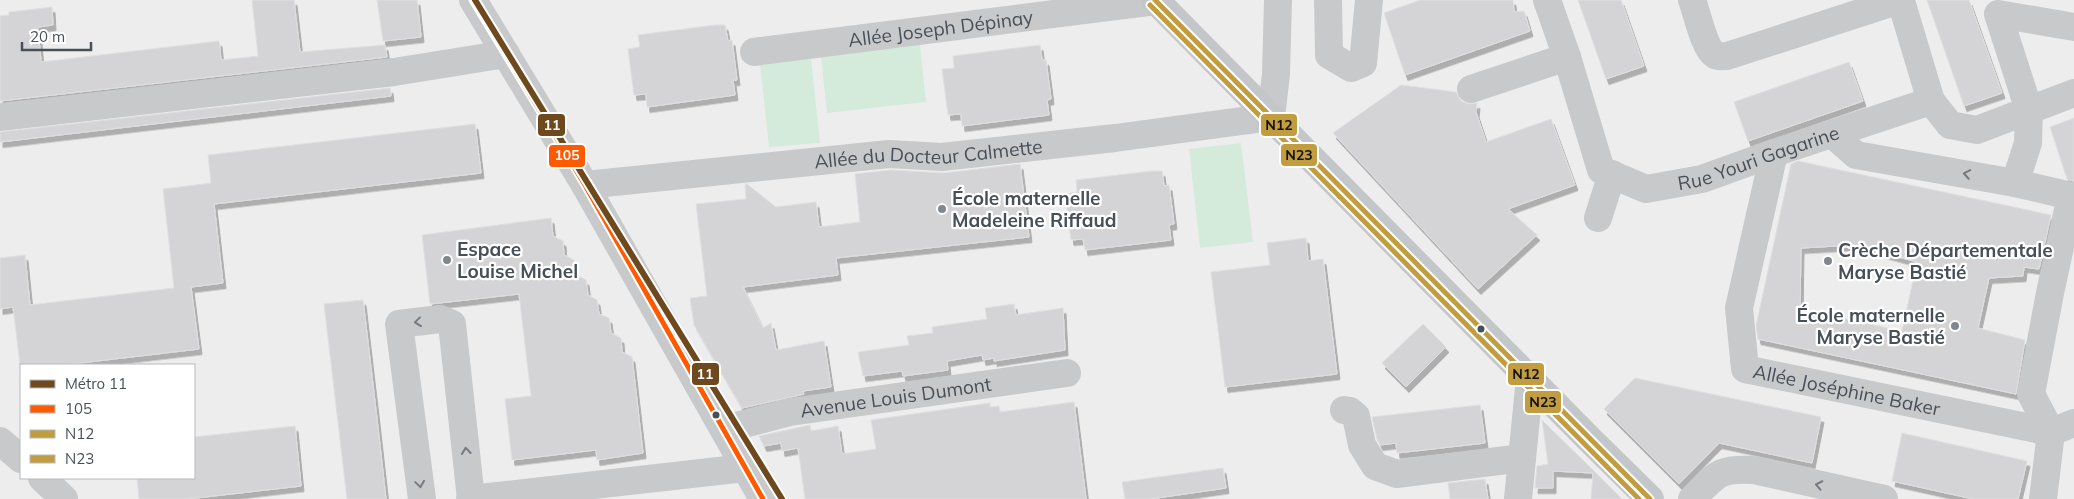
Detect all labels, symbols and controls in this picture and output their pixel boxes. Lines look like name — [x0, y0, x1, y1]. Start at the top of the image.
street label: Allée Joseph Dépinay — [847, 5, 1034, 52]
scale bar — [22, 20, 91, 52]
text: 20 m — [30, 27, 65, 46]
line badge: 11 — [537, 113, 566, 137]
line badge: N12 — [1260, 113, 1298, 137]
text: 11 — [544, 116, 560, 134]
text: N12 — [1265, 116, 1293, 134]
street label: Rue Youri Gagarine — [1676, 120, 1842, 195]
street label: Allée du Docteur Calmette — [813, 134, 1044, 174]
line badge: N23 — [1280, 143, 1318, 167]
line badge: 105 — [548, 144, 586, 168]
text: 105 — [554, 146, 580, 164]
text: N23 — [1285, 146, 1313, 164]
one-way arrow — [1963, 170, 1971, 180]
place label: École maternelle Madeleine Riffaud — [952, 186, 1117, 232]
marker: École maternelle Madeleine Riffaud — [936, 203, 948, 215]
place label: Espace Louise Michel — [457, 237, 578, 283]
place label: Crèche Départementale Maryse Bastié — [1838, 238, 2053, 284]
marker: Espace Louise Michel — [441, 254, 453, 266]
marker: Crèche Départementale Maryse Bastié — [1822, 255, 1834, 267]
place label: École maternelle Maryse Bastié — [1796, 303, 1945, 349]
one-way arrow — [413, 316, 421, 327]
marker: École maternelle Maryse Bastié — [1949, 320, 1961, 332]
unlabelled marker — [1476, 324, 1486, 334]
street label: Allée Joséphine Baker — [1751, 359, 1942, 421]
line badge: 11 — [691, 362, 720, 386]
line badge: N12 — [1507, 362, 1545, 386]
legend — [20, 364, 195, 479]
text: 11 — [697, 365, 713, 383]
text: N12 — [1512, 365, 1540, 383]
street label: Avenue Louis Dumont — [799, 372, 993, 422]
text: Métro 11 — [65, 374, 127, 393]
line badge: N23 — [1524, 390, 1562, 414]
text: N23 — [1529, 393, 1557, 411]
text: 105 — [65, 399, 92, 418]
unlabelled marker — [711, 410, 721, 420]
text: N12 — [65, 424, 94, 443]
one-way arrow — [461, 446, 472, 454]
text: N23 — [65, 449, 94, 468]
one-way arrow — [414, 480, 425, 488]
one-way arrow — [1815, 480, 1824, 491]

